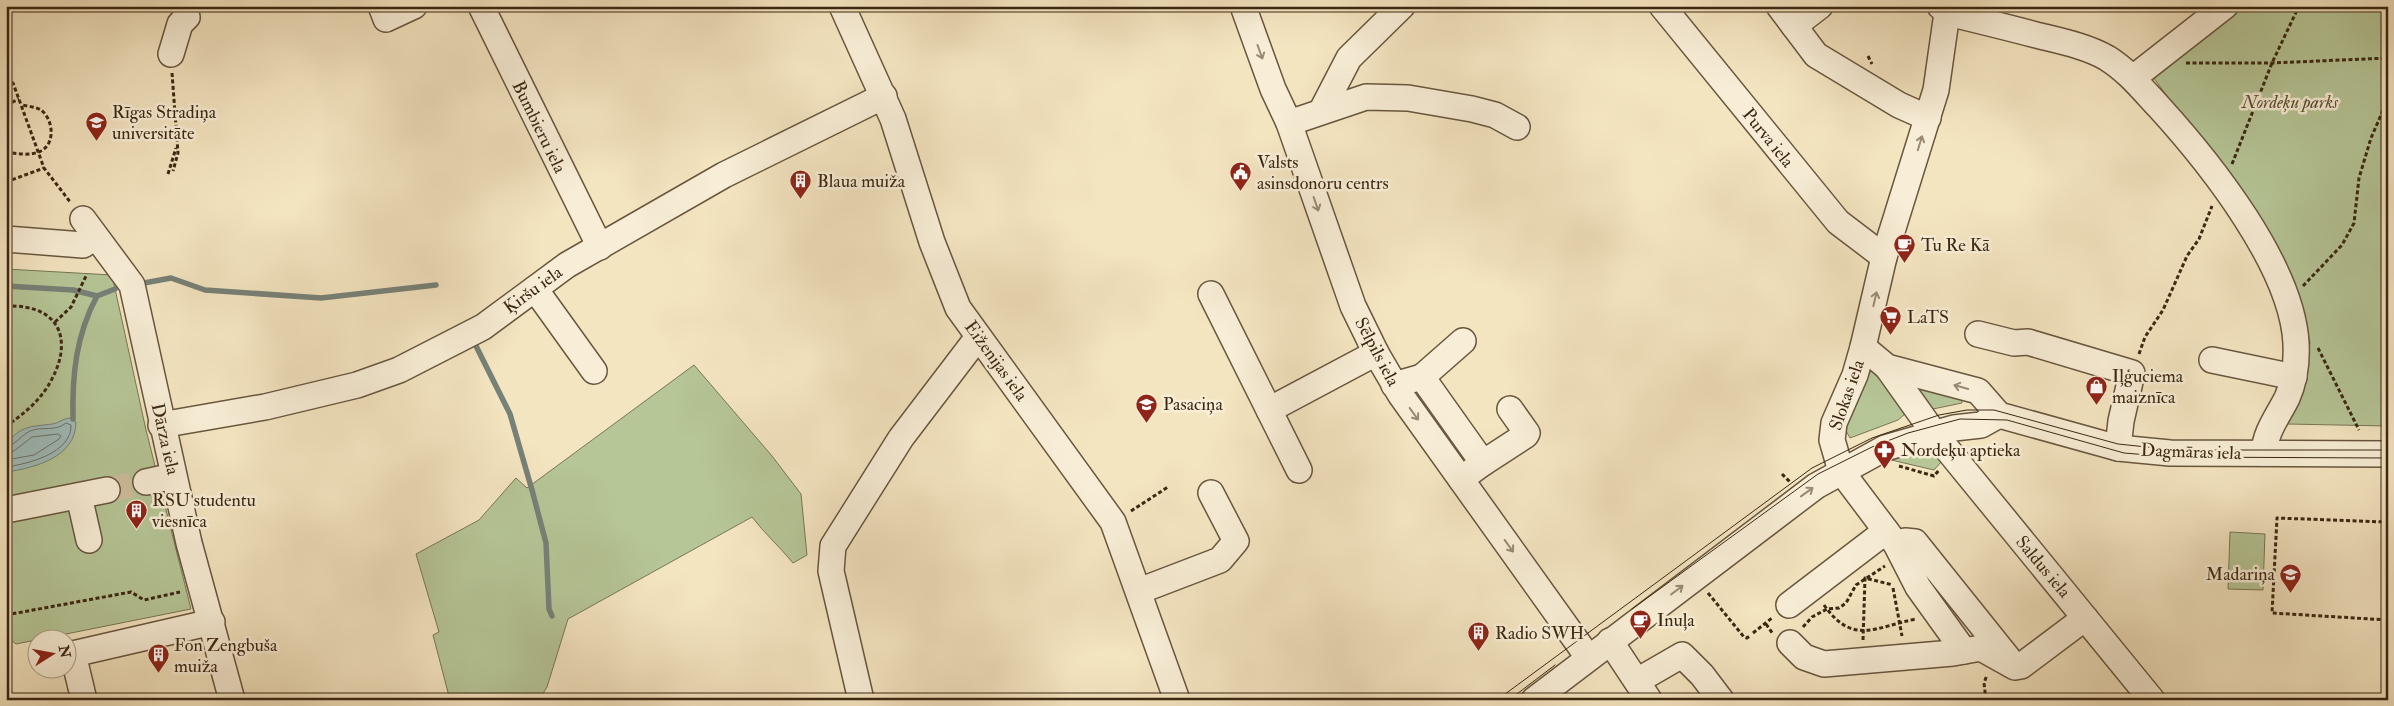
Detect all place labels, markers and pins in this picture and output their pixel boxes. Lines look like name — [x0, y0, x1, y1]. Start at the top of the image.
place label: Rīgas Stradiņa universitāte — [112, 101, 217, 145]
school or university icon: Rīgas Stradiņa universitāte — [84, 110, 108, 141]
place label: Valsts asinsdonoru centrs — [1257, 151, 1389, 195]
public building icon: Valsts asinsdonoru centrs — [1229, 160, 1253, 191]
building icon: Blaua muiža — [789, 169, 813, 200]
place label: Blaua muiža — [817, 170, 906, 193]
cafe icon: Tu Re Kā — [1893, 233, 1917, 264]
place label: Tu Re Kā — [1921, 234, 1990, 257]
supermarket icon: LaTS — [1879, 305, 1903, 336]
place label: LaTS — [1907, 306, 1949, 329]
place label: Iļģuciema maiznīca — [2112, 365, 2184, 409]
shop icon: Iļģuciema maiznīca — [2084, 374, 2108, 405]
school or university icon: Pasaciņa — [1135, 392, 1159, 423]
place label: Pasaciņa — [1163, 393, 1223, 416]
pharmacy icon: Nordeķu aptieka — [1873, 438, 1897, 469]
place label: Nordeķu aptieka — [1901, 439, 2021, 462]
place label: RSU studentu viesnīca — [151, 489, 256, 533]
building icon: RSU studentu viesnīca — [124, 498, 148, 529]
school or university icon: Madariņa — [2279, 562, 2303, 593]
place label: Madariņa — [2206, 563, 2276, 586]
cafe icon: Inuļa — [1629, 608, 1653, 639]
place label: Inuļa — [1657, 609, 1695, 632]
building icon: Radio SWH — [1467, 621, 1491, 652]
place label: Radio SWH — [1495, 622, 1584, 645]
place label: Fon Zengbuša muiža — [174, 634, 278, 678]
building icon: Fon Zengbuša muiža — [146, 643, 170, 674]

